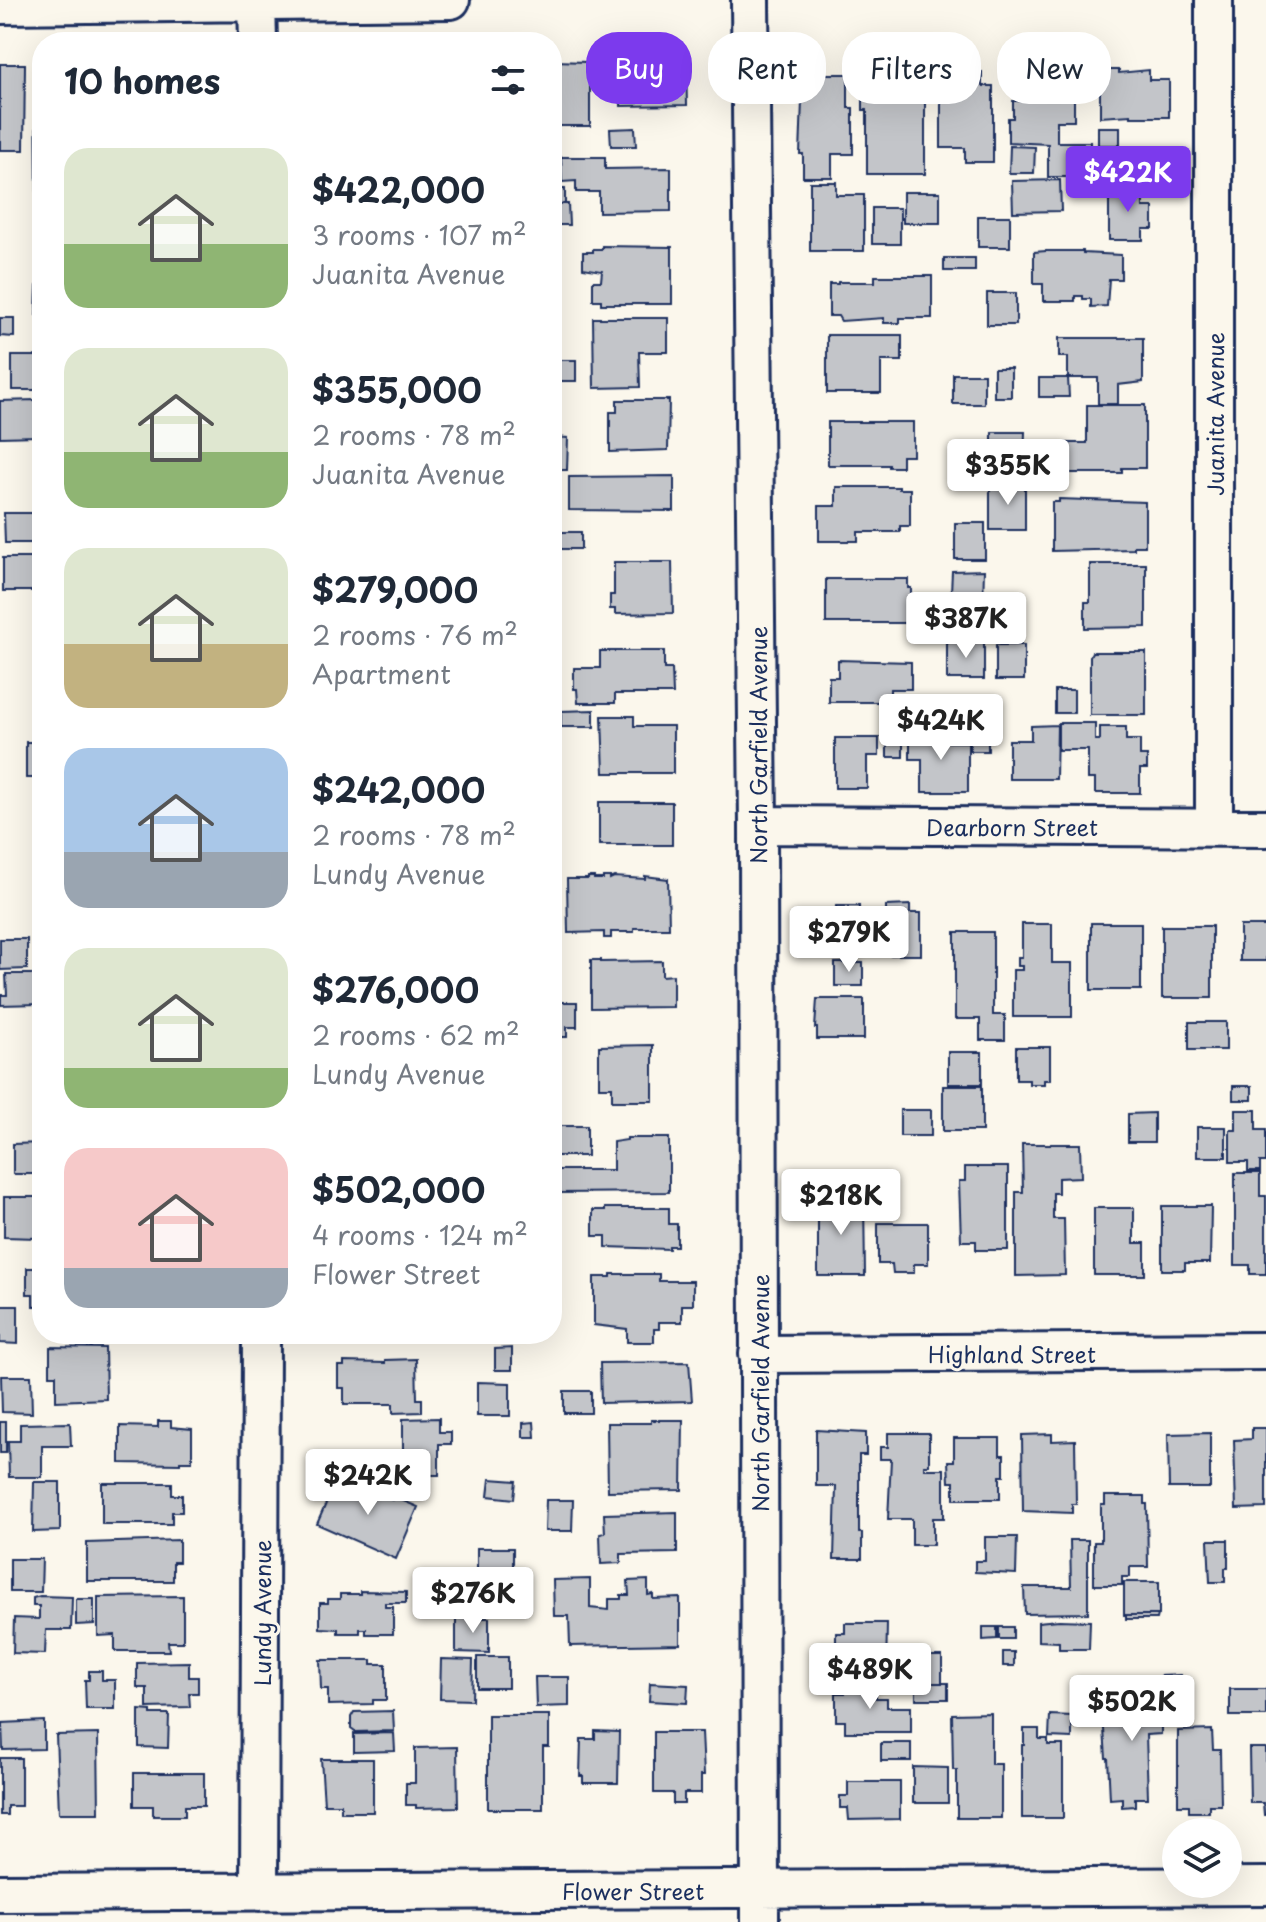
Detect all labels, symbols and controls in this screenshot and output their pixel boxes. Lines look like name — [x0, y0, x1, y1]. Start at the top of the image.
chip: Buy — [586, 32, 692, 104]
chip: Rent — [708, 32, 826, 104]
chip: Filters — [842, 32, 981, 104]
chip: New — [997, 32, 1111, 104]
text: 10 homes — [64, 54, 220, 106]
icon: filters — [486, 58, 530, 102]
pin: $422K — [1072, 146, 1184, 214]
text: $422K — [1084, 152, 1172, 191]
text: $422,000 — [312, 163, 485, 215]
icon: home — [128, 180, 224, 276]
text: 3 rooms · 107 m² — [312, 215, 527, 254]
text: Juanita Avenue — [312, 254, 505, 293]
street label: Juanita Avenue — [1198, 332, 1231, 496]
text: $355,000 — [312, 363, 482, 415]
icon: home — [128, 380, 224, 476]
text: 2 rooms · 78 m² — [312, 415, 516, 454]
pin: $355K — [952, 439, 1064, 507]
text: $355K — [965, 445, 1051, 484]
text: Juanita Avenue — [312, 454, 505, 493]
text: $279,000 — [312, 563, 478, 615]
icon: home — [128, 580, 224, 676]
pin: $387K — [910, 592, 1022, 660]
text: $387K — [924, 598, 1008, 637]
text: 2 rooms · 76 m² — [312, 615, 518, 654]
street label: North Garfield Avenue — [741, 626, 774, 864]
text: Apartment — [312, 654, 451, 693]
pin: $424K — [885, 694, 997, 762]
text: $424K — [897, 700, 985, 739]
text: $242,000 — [312, 763, 485, 815]
icon: home — [128, 780, 224, 876]
street label: Dearborn Street — [926, 810, 1098, 843]
text: 2 rooms · 78 m² — [312, 815, 516, 854]
text: Lundy Avenue — [312, 854, 485, 893]
pin: $279K — [793, 906, 905, 974]
text: $279K — [808, 912, 890, 951]
text: $276,000 — [312, 963, 479, 1015]
icon: home — [128, 980, 224, 1076]
text: 2 rooms · 62 m² — [312, 1015, 520, 1054]
text: Lundy Avenue — [312, 1054, 485, 1093]
text: $502,000 — [312, 1163, 485, 1215]
pin: $218K — [785, 1169, 897, 1237]
text: $218K — [799, 1175, 883, 1214]
icon: home — [128, 1180, 224, 1276]
text: 4 rooms · 124 m² — [312, 1215, 528, 1254]
text: Flower Street — [312, 1254, 480, 1293]
street label: North Garfield Avenue — [743, 1274, 776, 1512]
street label: Highland Street — [928, 1337, 1096, 1370]
pin: $242K — [312, 1449, 424, 1517]
text: $242K — [324, 1455, 412, 1494]
street label: Lundy Avenue — [245, 1540, 278, 1686]
pin: $276K — [417, 1567, 529, 1635]
text: $276K — [430, 1573, 516, 1612]
pin: $489K — [814, 1643, 926, 1711]
text: $489K — [827, 1649, 913, 1688]
pin: $502K — [1076, 1675, 1188, 1743]
text: $502K — [1087, 1681, 1177, 1720]
map controls — [1162, 1818, 1242, 1898]
button: layers — [1162, 1818, 1242, 1898]
street label: Flower Street — [562, 1874, 704, 1907]

